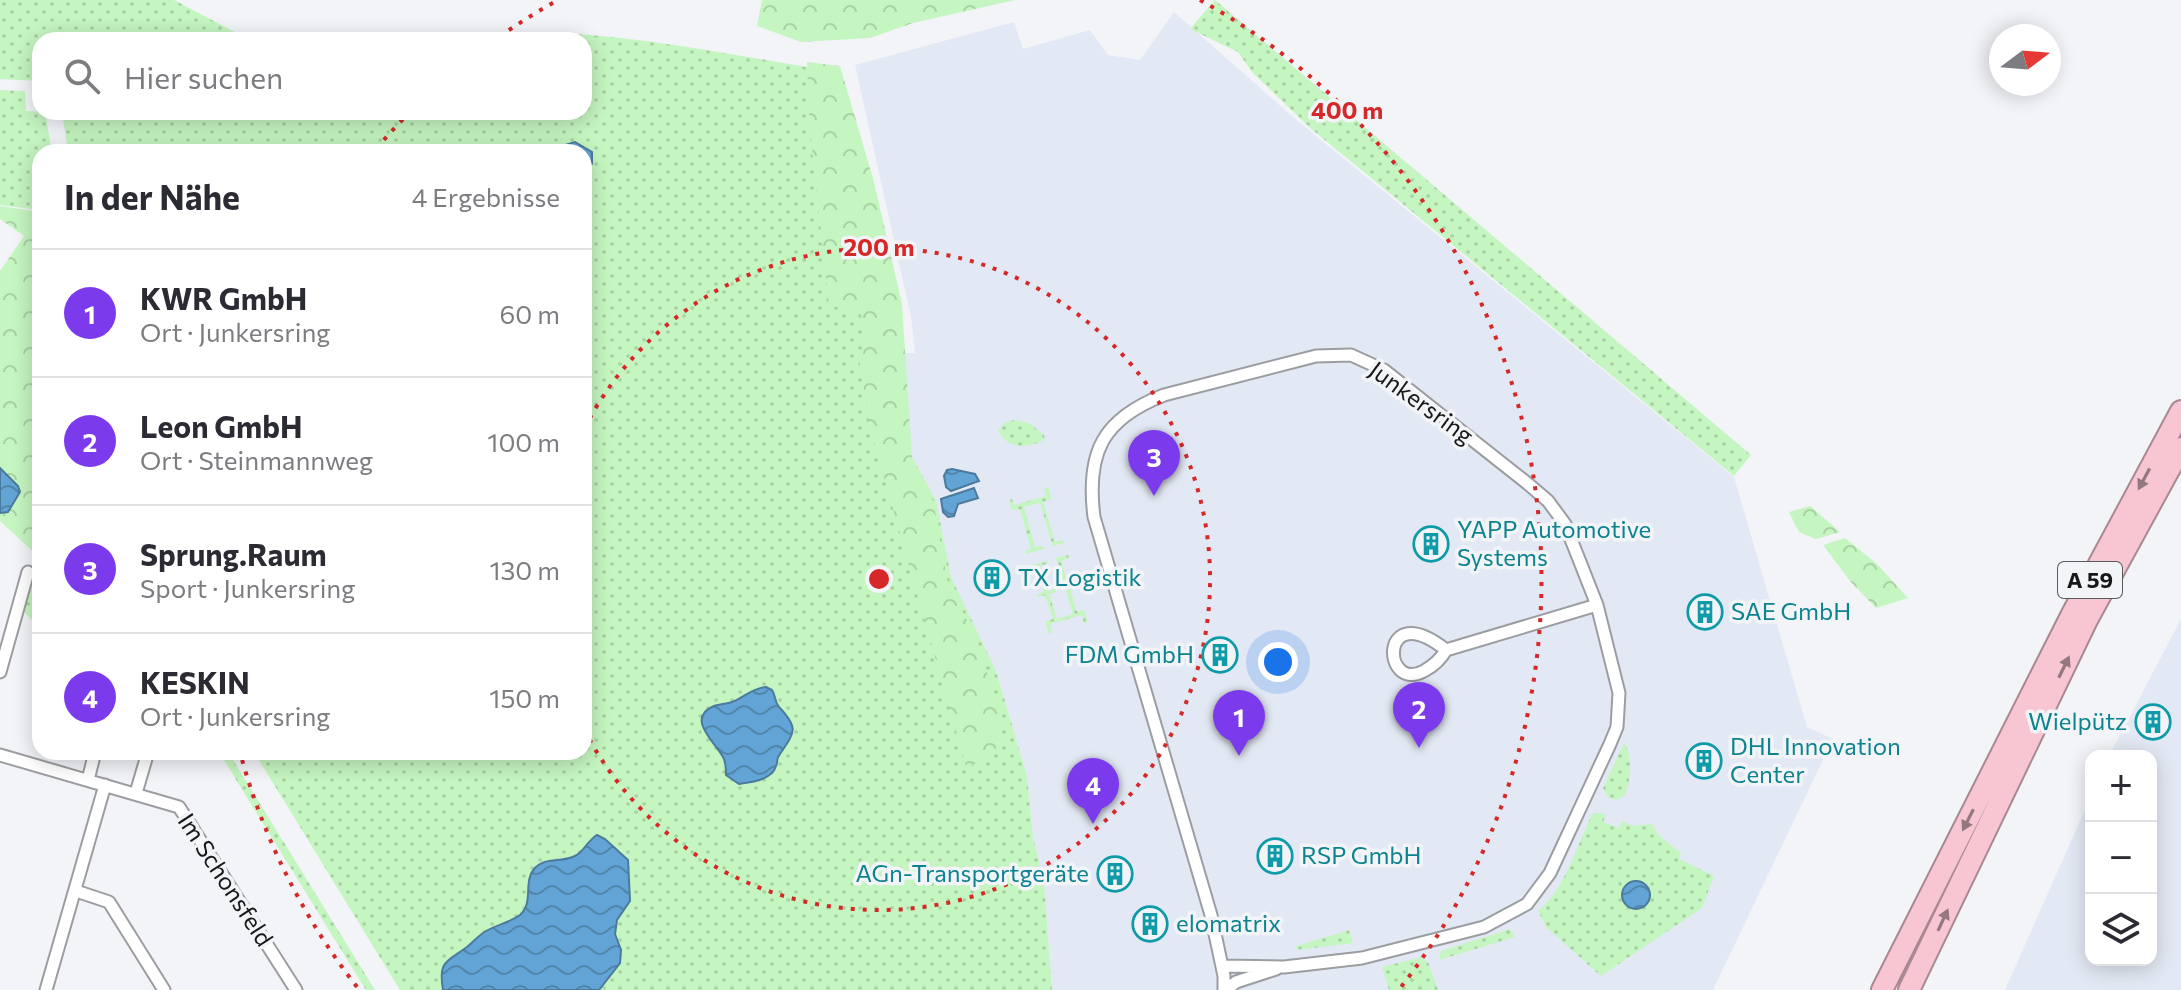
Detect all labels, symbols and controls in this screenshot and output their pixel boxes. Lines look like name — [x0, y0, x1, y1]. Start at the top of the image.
north arrow — [1989, 24, 2061, 96]
search box — [32, 32, 592, 120]
icon: search — [60, 54, 104, 98]
text: Hier suchen — [124, 58, 283, 95]
text: 400 m — [1311, 95, 1383, 124]
text: In der Nähe — [64, 175, 240, 217]
text: 4 Ergebnisse — [412, 181, 560, 212]
text: 200 m — [844, 232, 914, 261]
text: KWR GmbH — [140, 279, 307, 316]
text: 1 — [84, 298, 96, 329]
text: 60 m — [500, 298, 560, 329]
text: Ort · Junkersring — [140, 316, 330, 347]
street label: Junkersring — [1364, 354, 1480, 449]
text: Leon GmbH — [140, 407, 303, 444]
text: 2 — [83, 426, 97, 457]
text: 100 m — [487, 426, 560, 457]
pin: 3 — [1128, 430, 1180, 496]
text: Ort · Steinmannweg — [140, 444, 373, 475]
one-way arrow — [2137, 468, 2151, 491]
place label: YAPP Automotive Systems — [1457, 514, 1651, 571]
building icon: YAPP Automotive Systems — [1412, 525, 1450, 563]
text: Sprung.Raum — [140, 535, 327, 572]
text: 3 — [82, 554, 98, 585]
text: 130 m — [489, 554, 560, 585]
building icon: TX Logistik — [973, 559, 1011, 597]
place label: TX Logistik — [1018, 562, 1141, 591]
road number: A 59 — [2058, 562, 2122, 598]
centre of rings — [865, 565, 893, 593]
text: Sport · Junkersring — [140, 572, 355, 603]
building icon: SAE GmbH — [1686, 593, 1724, 631]
place label: SAE GmbH — [1731, 596, 1851, 625]
building icon: FDM GmbH — [1201, 636, 1239, 674]
place label: FDM GmbH — [1065, 639, 1194, 668]
your location — [1258, 642, 1298, 682]
one-way arrow — [2057, 656, 2071, 679]
text: KESKIN — [140, 663, 250, 700]
text: 4 — [82, 682, 98, 713]
text: 150 m — [489, 682, 560, 713]
pin: 2 — [1393, 682, 1445, 748]
pin: 1 — [1213, 690, 1265, 756]
text: Ort · Junkersring — [140, 700, 330, 731]
building icon: Wielpütz — [2134, 703, 2172, 741]
place label: Wielpütz — [2028, 706, 2127, 735]
place label: DHL Innovation Center — [1730, 731, 1901, 788]
building icon: DHL Innovation Center — [1685, 742, 1723, 780]
map controls — [2085, 750, 2157, 966]
button: + — [2085, 750, 2157, 822]
pin: 4 — [1067, 758, 1119, 824]
street label: Im Schonsfeld — [173, 807, 280, 951]
one-way arrow — [1961, 809, 1974, 832]
button: − — [2085, 822, 2157, 894]
building icon: RSP GmbH — [1256, 837, 1294, 875]
place label: RSP GmbH — [1301, 840, 1422, 869]
building icon: AGn-Transportgeräte — [1096, 855, 1134, 893]
place label: AGn-Transportgeräte — [856, 858, 1089, 887]
button: layers — [2085, 894, 2157, 966]
building icon: elomatrix — [1131, 905, 1169, 943]
place label: elomatrix — [1176, 908, 1281, 937]
one-way arrow — [1936, 908, 1950, 931]

